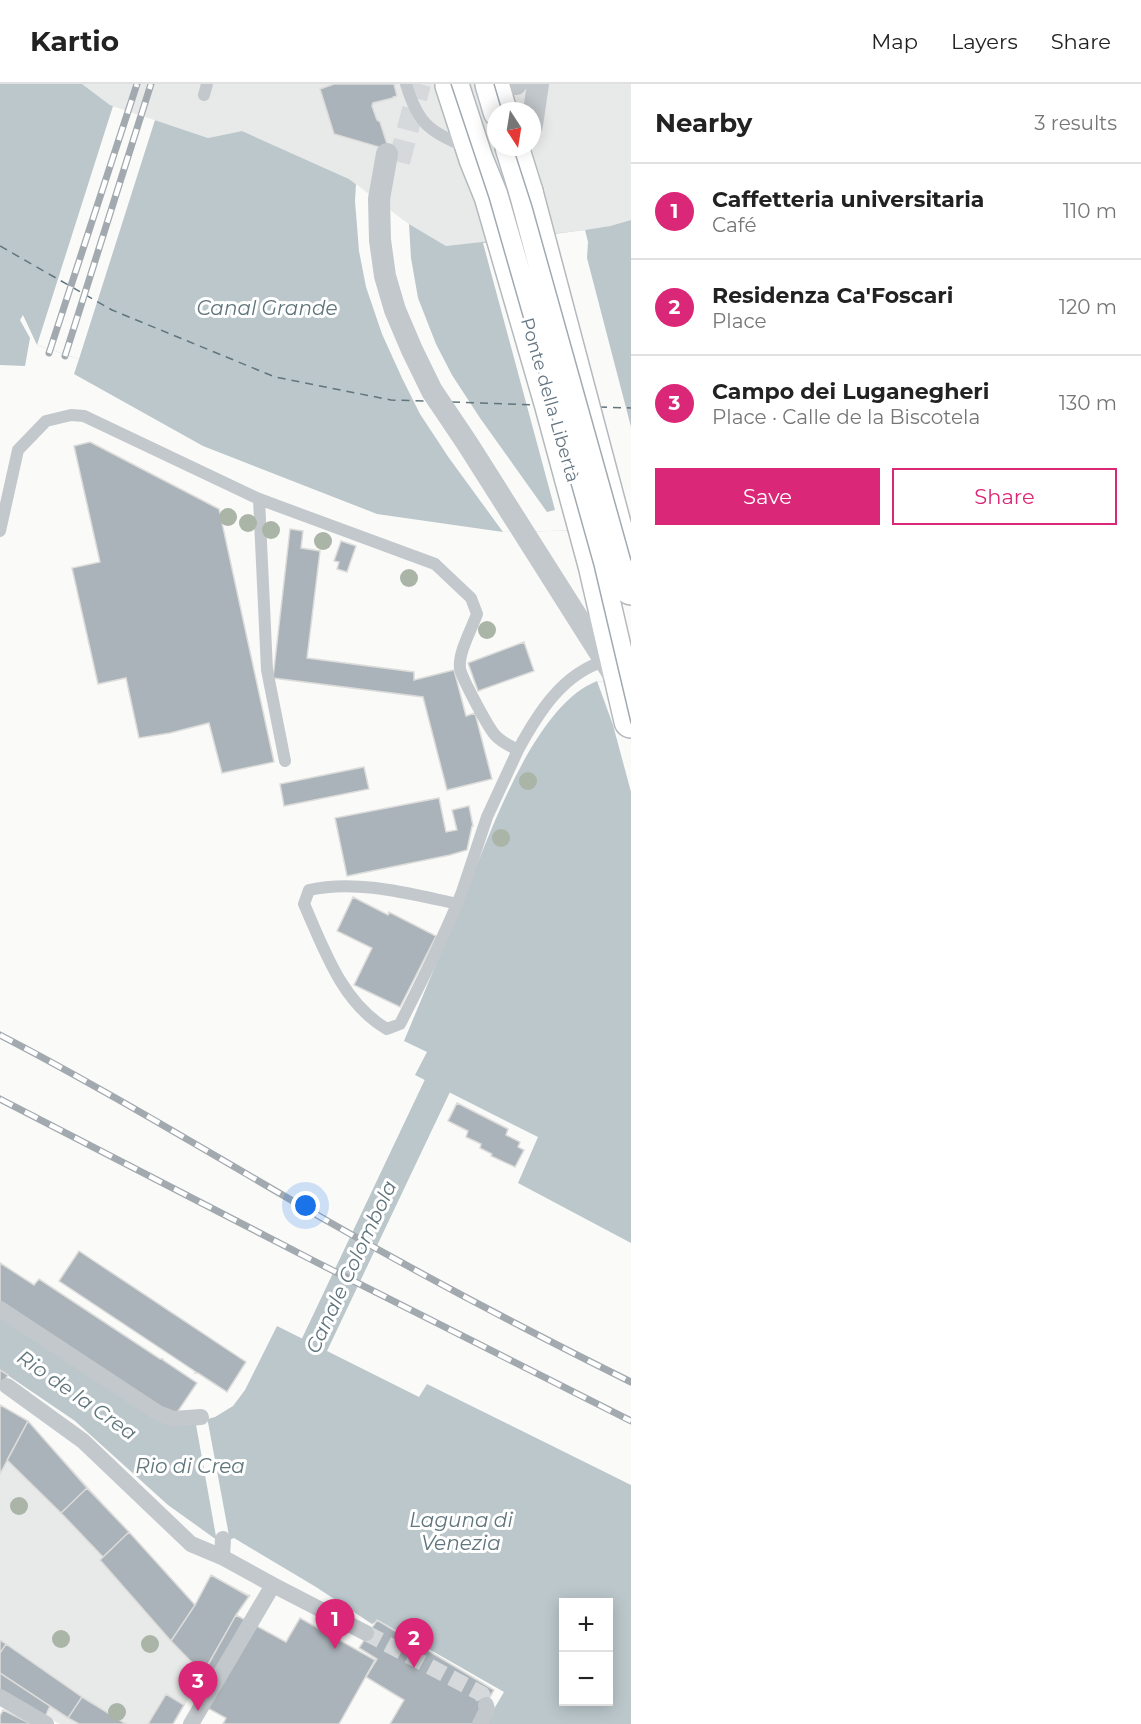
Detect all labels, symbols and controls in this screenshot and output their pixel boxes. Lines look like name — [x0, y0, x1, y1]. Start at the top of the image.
text: Kartio — [30, 24, 119, 58]
text: Map — [871, 29, 918, 54]
text: Layers — [951, 29, 1018, 54]
text: Share — [1051, 29, 1111, 54]
north arrow — [487, 102, 541, 156]
text: Nearby — [655, 107, 752, 139]
text: 3 results — [1034, 111, 1117, 135]
text: Caffetteria universitaria — [712, 186, 984, 213]
text: 1 — [671, 199, 678, 223]
text: 110 m — [1063, 199, 1117, 223]
text: Café — [712, 213, 757, 237]
text: Residenza Ca'Foscari — [712, 282, 953, 309]
text: 2 — [669, 295, 680, 319]
text: 120 m — [1059, 295, 1117, 319]
water label: Canal Grande — [196, 296, 338, 320]
text: Place — [712, 309, 767, 333]
street label: Ponte della Libertà — [516, 315, 584, 485]
text: Campo dei Luganegheri — [712, 378, 989, 405]
text: 3 — [669, 391, 680, 415]
text: 130 m — [1059, 391, 1117, 415]
text: Place · Calle de la Biscotela — [712, 405, 980, 429]
button: Save — [655, 468, 880, 525]
button: Share — [892, 468, 1117, 525]
water label: Canale Colombola — [300, 1177, 402, 1357]
your location — [291, 1191, 320, 1220]
water label: Rio de la Crea — [13, 1345, 141, 1445]
water label: Rio di Crea — [135, 1454, 245, 1478]
water label: Laguna di Venezia — [409, 1508, 513, 1555]
map controls — [559, 1598, 613, 1706]
button: + — [559, 1598, 613, 1652]
pin: 1 — [316, 1600, 354, 1649]
pin: 2 — [394, 1618, 434, 1668]
button: − — [559, 1652, 613, 1706]
pin: 3 — [178, 1662, 218, 1711]

